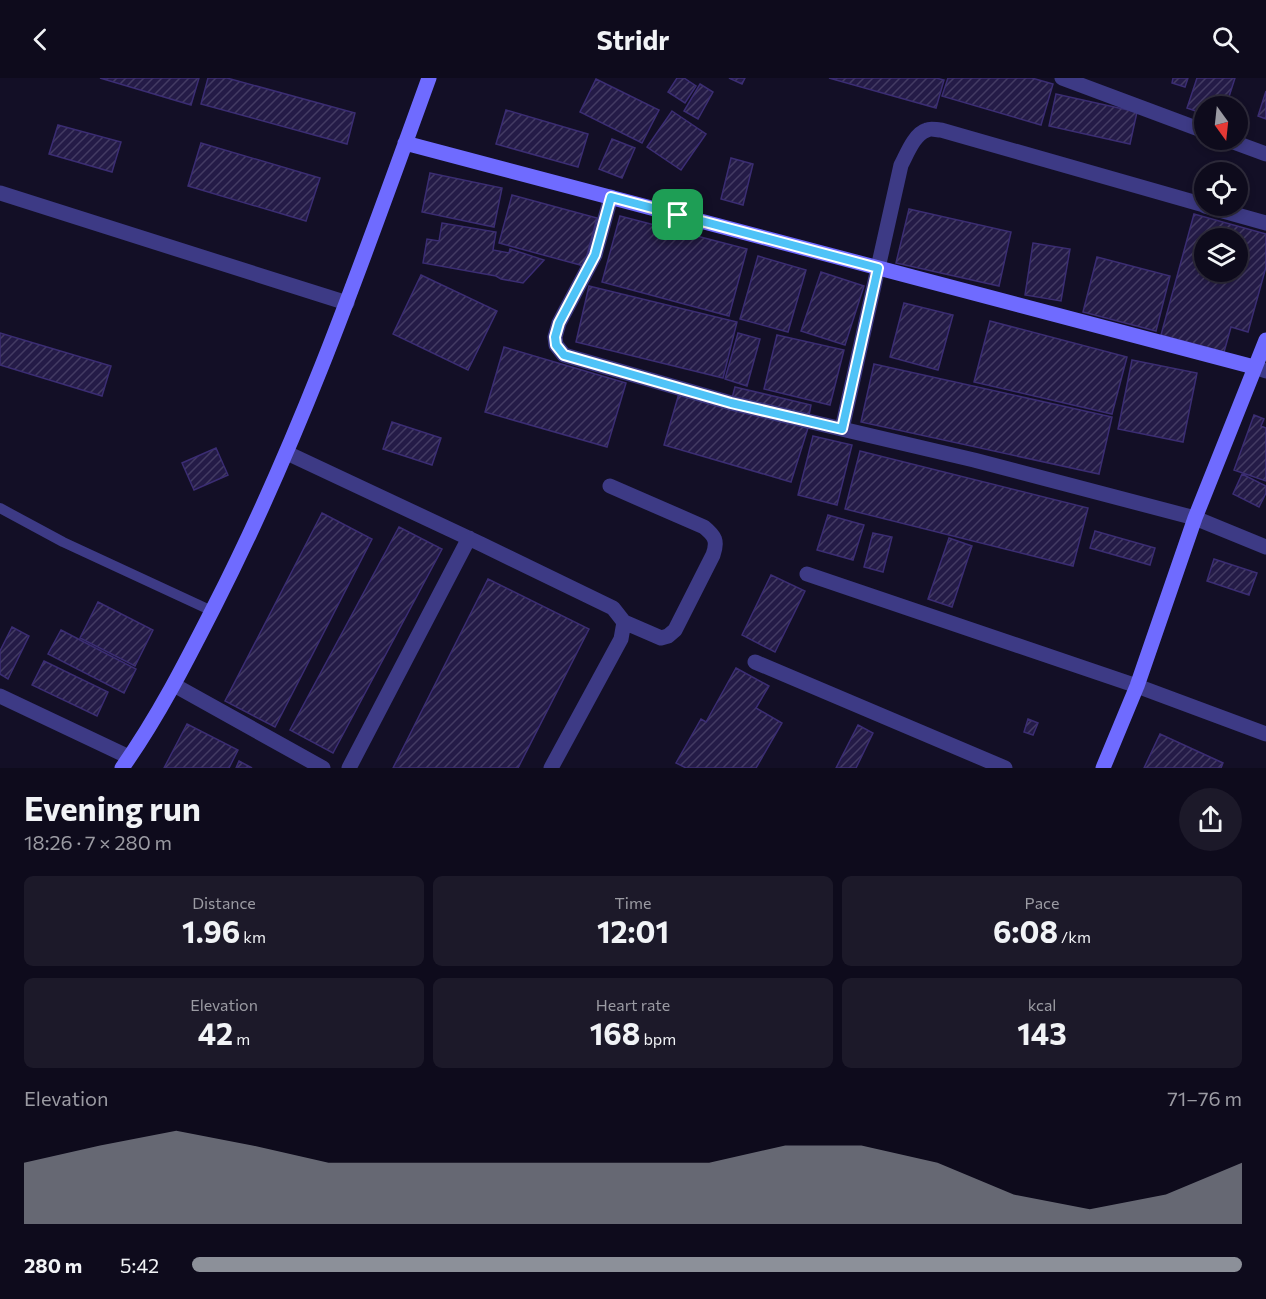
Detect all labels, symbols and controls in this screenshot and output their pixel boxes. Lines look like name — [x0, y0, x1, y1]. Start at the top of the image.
icon: back — [24, 23, 57, 56]
text: Stridr — [597, 23, 669, 56]
icon: search — [1209, 23, 1242, 56]
north arrow — [1194, 96, 1248, 150]
map controls — [1194, 96, 1248, 282]
button: locate — [1194, 162, 1248, 216]
pin — [652, 189, 703, 240]
icon: arrive — [661, 198, 694, 231]
button: layers — [1194, 228, 1248, 282]
text: Evening run — [24, 787, 201, 828]
button: share — [1179, 788, 1242, 851]
text: 18:26 · 7 × 280 m — [24, 830, 172, 854]
text: Distance — [192, 893, 256, 912]
text: Time — [615, 893, 651, 912]
text: Pace — [1025, 893, 1059, 912]
text: 1.96 — [182, 912, 240, 949]
text: 12:01 — [597, 912, 669, 949]
text: 6:08 — [993, 912, 1058, 949]
text: km — [240, 927, 266, 946]
text: /km — [1058, 927, 1091, 946]
text: Elevation — [190, 995, 258, 1014]
text: Heart rate — [596, 995, 670, 1014]
text: kcal — [1028, 995, 1056, 1014]
text: 42 — [198, 1014, 233, 1051]
text: 168 — [590, 1014, 640, 1051]
text: 143 — [1017, 1014, 1067, 1051]
text: m — [233, 1029, 250, 1048]
text: bpm — [640, 1029, 676, 1048]
text: Elevation — [24, 1086, 109, 1110]
text: 71–76 m — [1167, 1086, 1242, 1110]
text: 280 m — [24, 1253, 82, 1277]
text: 5:42 — [120, 1253, 159, 1277]

